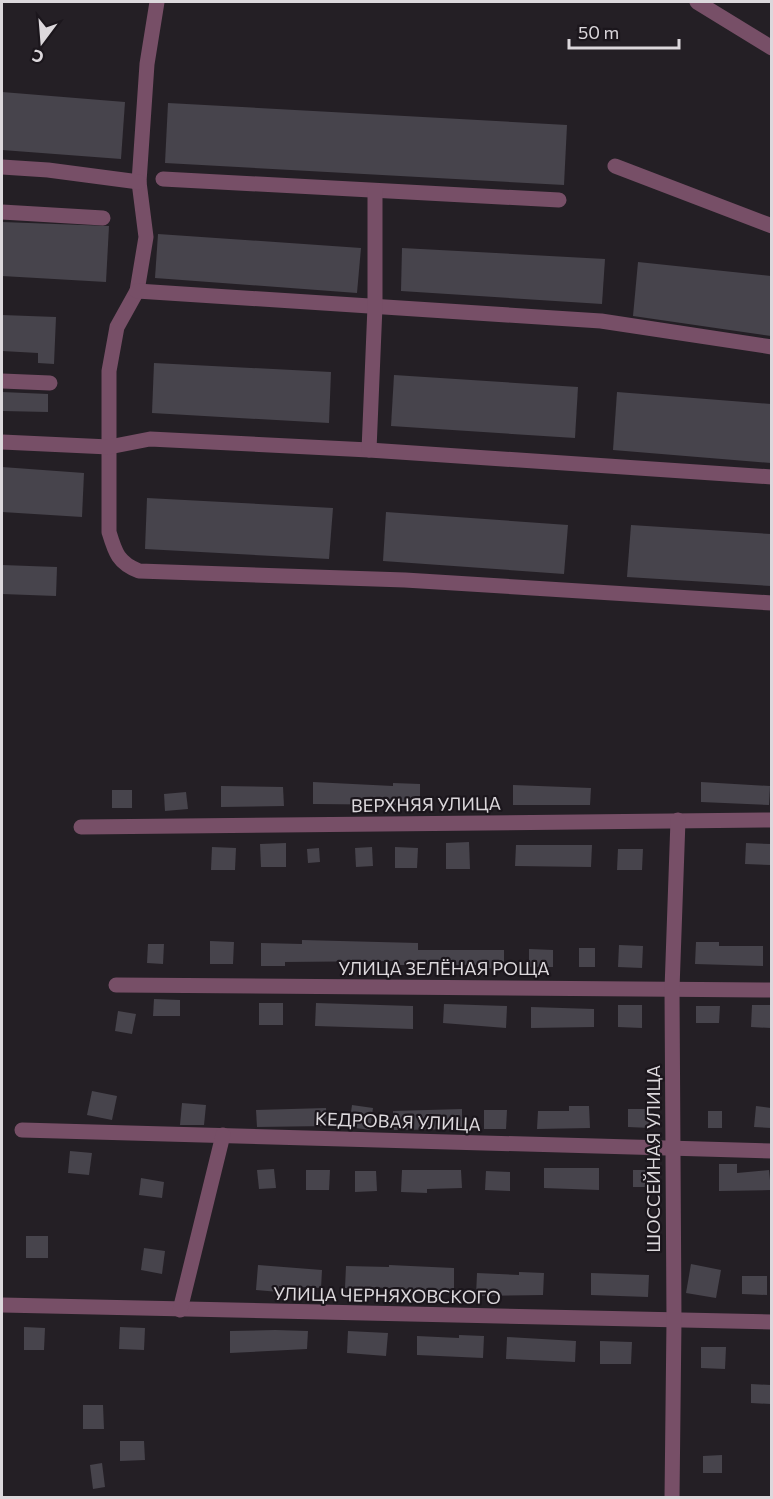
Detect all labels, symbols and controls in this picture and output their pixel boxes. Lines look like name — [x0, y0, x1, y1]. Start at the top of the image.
north arrow — [12, 12, 72, 72]
scale bar — [569, 12, 678, 50]
text: 50 m — [578, 21, 619, 43]
text: С — [30, 46, 46, 68]
street label: ВЕРХНЯЯ УЛИЦА — [351, 792, 501, 816]
street label: УЛИЦА ЗЕЛЁНАЯ РОЩА — [338, 957, 550, 979]
street label: ШОССЕЙНАЯ УЛИЦА — [642, 1065, 664, 1253]
street label: КЕДРОВАЯ УЛИЦА — [315, 1107, 481, 1135]
street label: УЛИЦА ЧЕРНЯХОВСКОГО — [273, 1282, 501, 1308]

